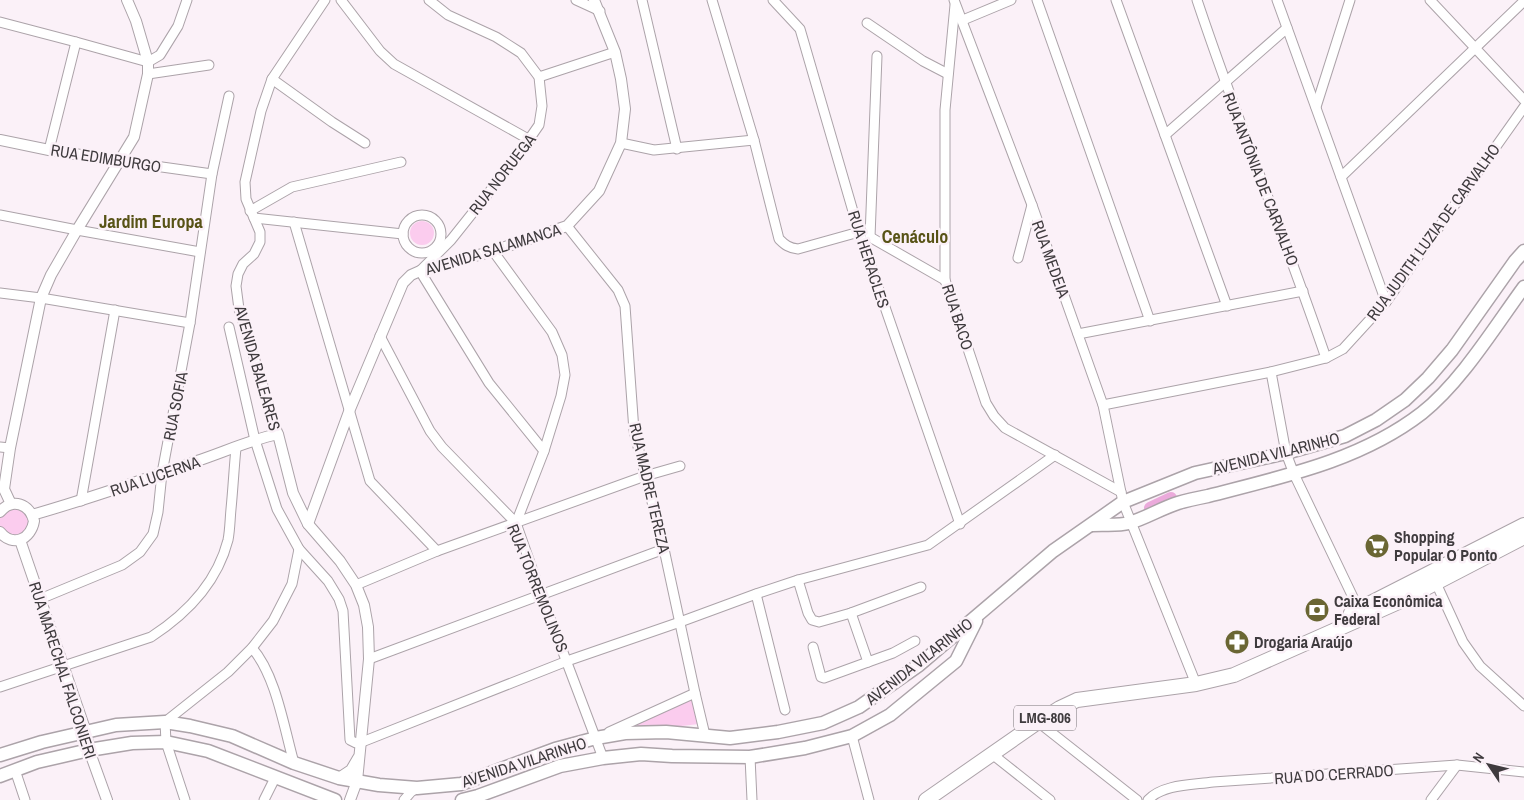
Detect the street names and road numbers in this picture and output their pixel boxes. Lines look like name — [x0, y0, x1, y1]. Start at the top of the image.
street label: RUA ANTÔNIA DE CARVALHO — [1218, 89, 1304, 269]
street label: RUA NORUEGA — [463, 129, 541, 219]
street label: RUA EDIMBURGO — [49, 138, 163, 178]
street label: RUA JUDITH LUZIA DE CARVALHO — [1361, 139, 1505, 325]
street label: RUA HERACLES — [843, 207, 895, 311]
street label: RUA MEDEIA — [1027, 217, 1075, 301]
street label: AVENIDA SALAMANCA — [422, 218, 564, 280]
street label: RUA BACO — [937, 281, 979, 353]
street label: AVENIDA BALEARES — [229, 302, 286, 433]
street label: RUA SOFIA — [158, 369, 193, 442]
street label: RUA MADRE TEREZA — [624, 421, 676, 556]
street label: AVENIDA VILARINHO — [1209, 427, 1342, 480]
street label: RUA LUCERNA — [107, 450, 203, 502]
street label: RUA TORREMOLINOS — [502, 521, 574, 656]
street label: RUA MARECHAL FALCONIERI — [24, 579, 102, 761]
street label: AVENIDA VILARINHO — [860, 612, 977, 710]
road number: LMG-806 — [1014, 706, 1076, 730]
street label: AVENIDA VILARINHO — [458, 731, 589, 793]
street label: RUA DO CERRADO — [1274, 759, 1394, 789]

